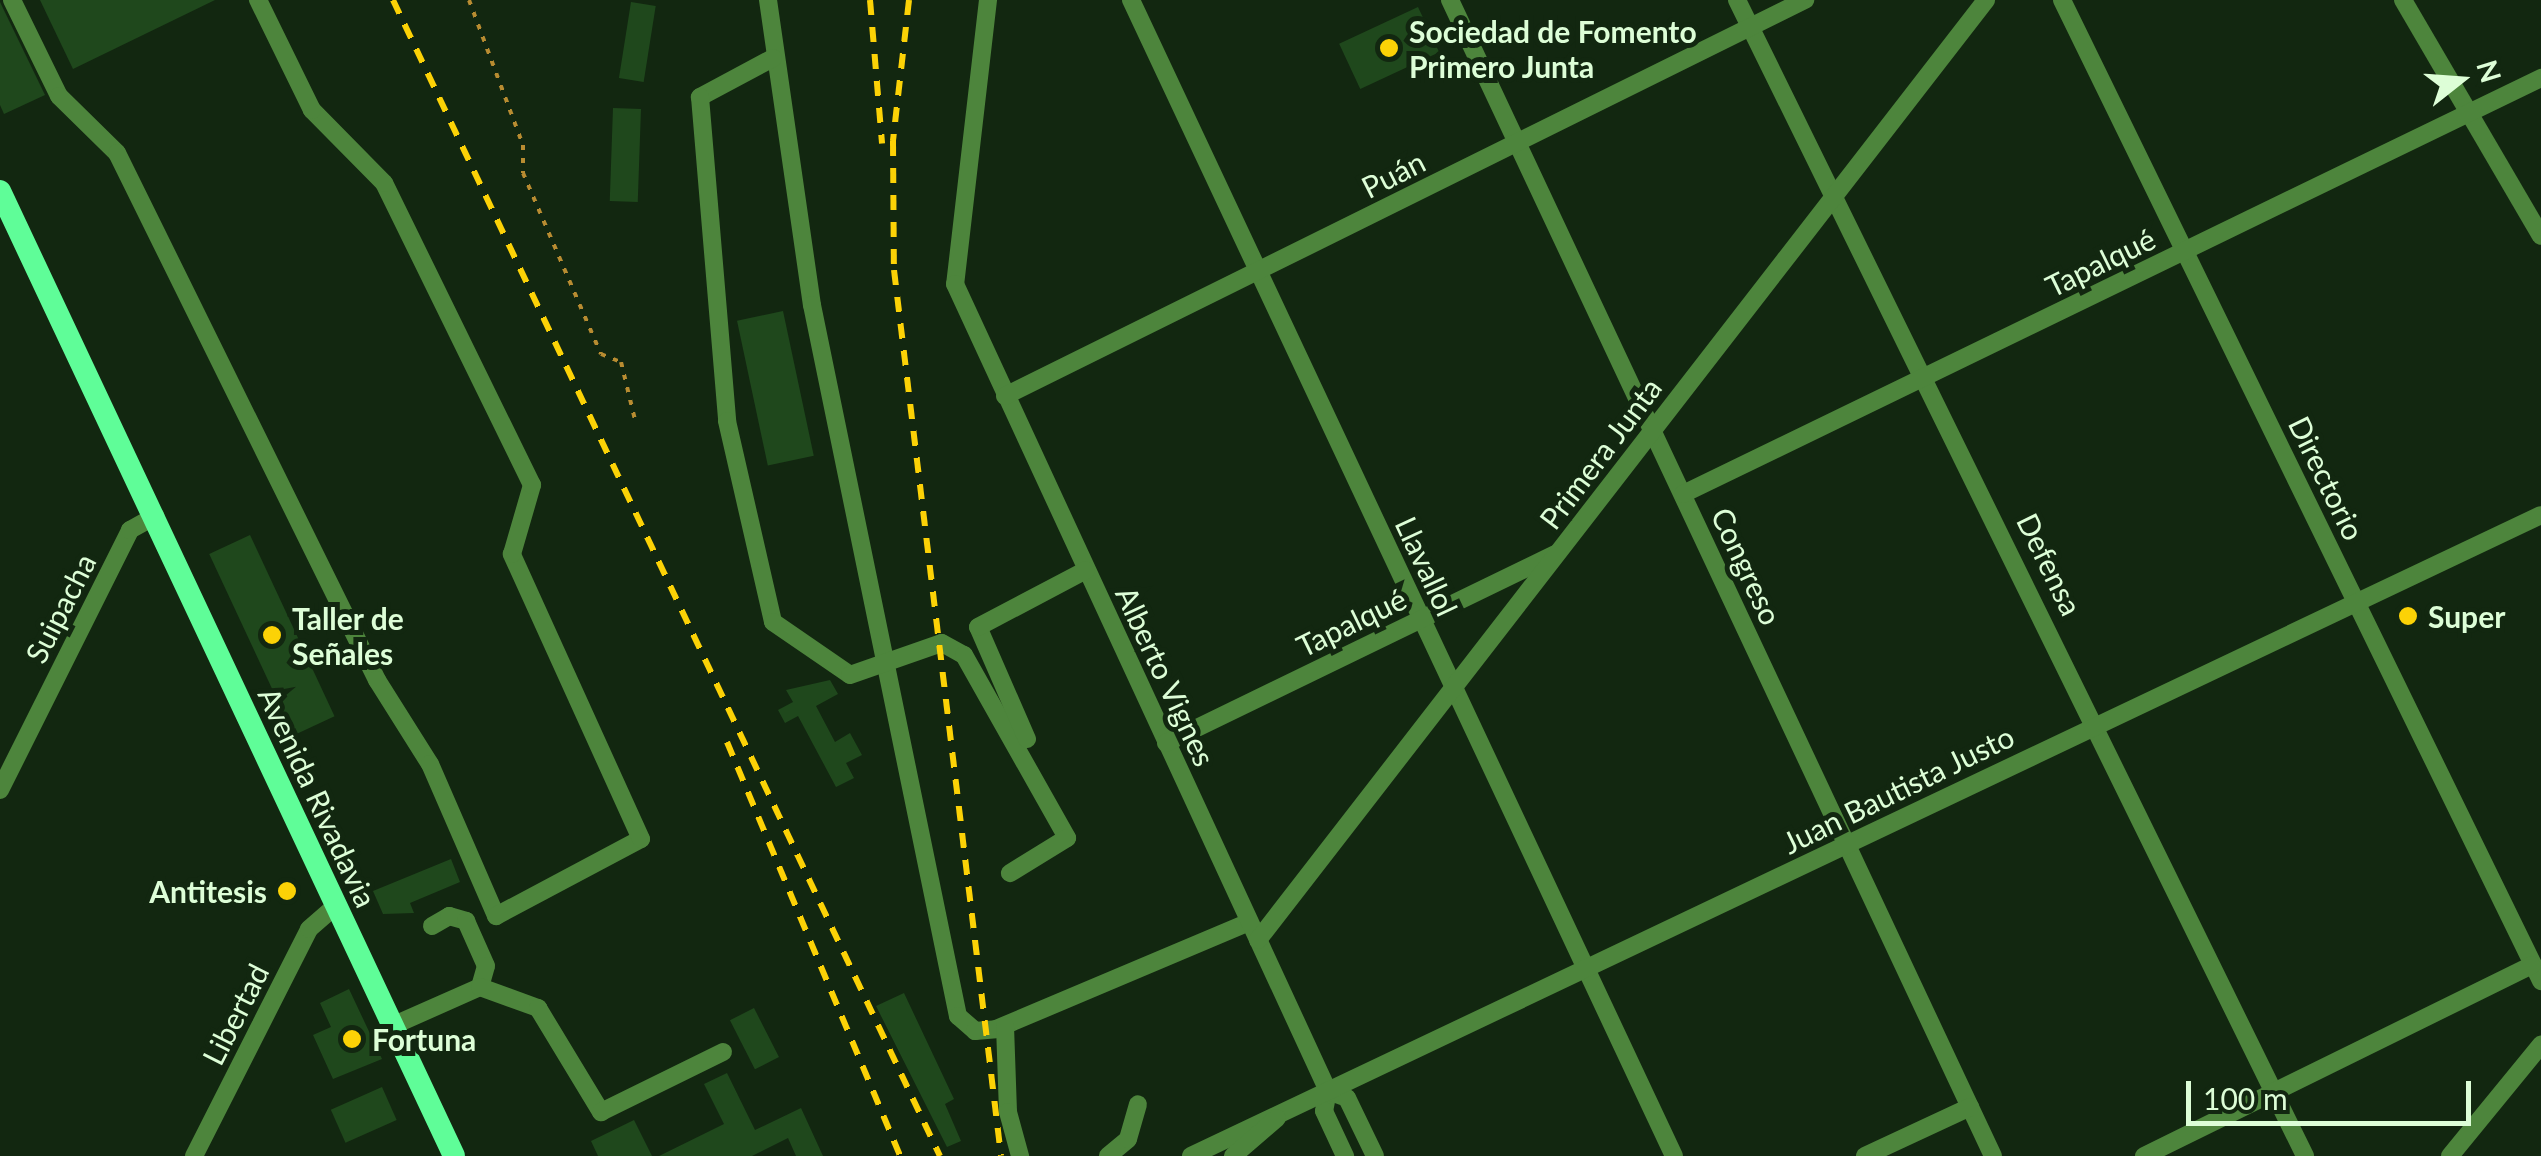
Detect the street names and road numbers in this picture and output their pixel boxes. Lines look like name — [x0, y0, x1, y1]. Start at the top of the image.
street label: Puán — [1355, 143, 1431, 205]
street label: Tapalqué — [2039, 220, 2161, 304]
street label: Primera Junta — [1531, 370, 1669, 536]
street label: Directorio — [2282, 410, 2372, 546]
street label: Congreso — [1704, 502, 1790, 630]
street label: Defensa — [2010, 507, 2090, 621]
street label: Llavallol — [1388, 511, 1466, 621]
street label: Suipacha — [17, 547, 103, 669]
street label: Alberto Vignes — [1108, 580, 1224, 772]
street label: Tapalqué — [1290, 580, 1412, 664]
street label: Avenida Rivadavia — [251, 681, 385, 913]
street label: Juan Bautista Justo — [1776, 717, 2020, 861]
street label: Libertad — [194, 957, 276, 1071]

